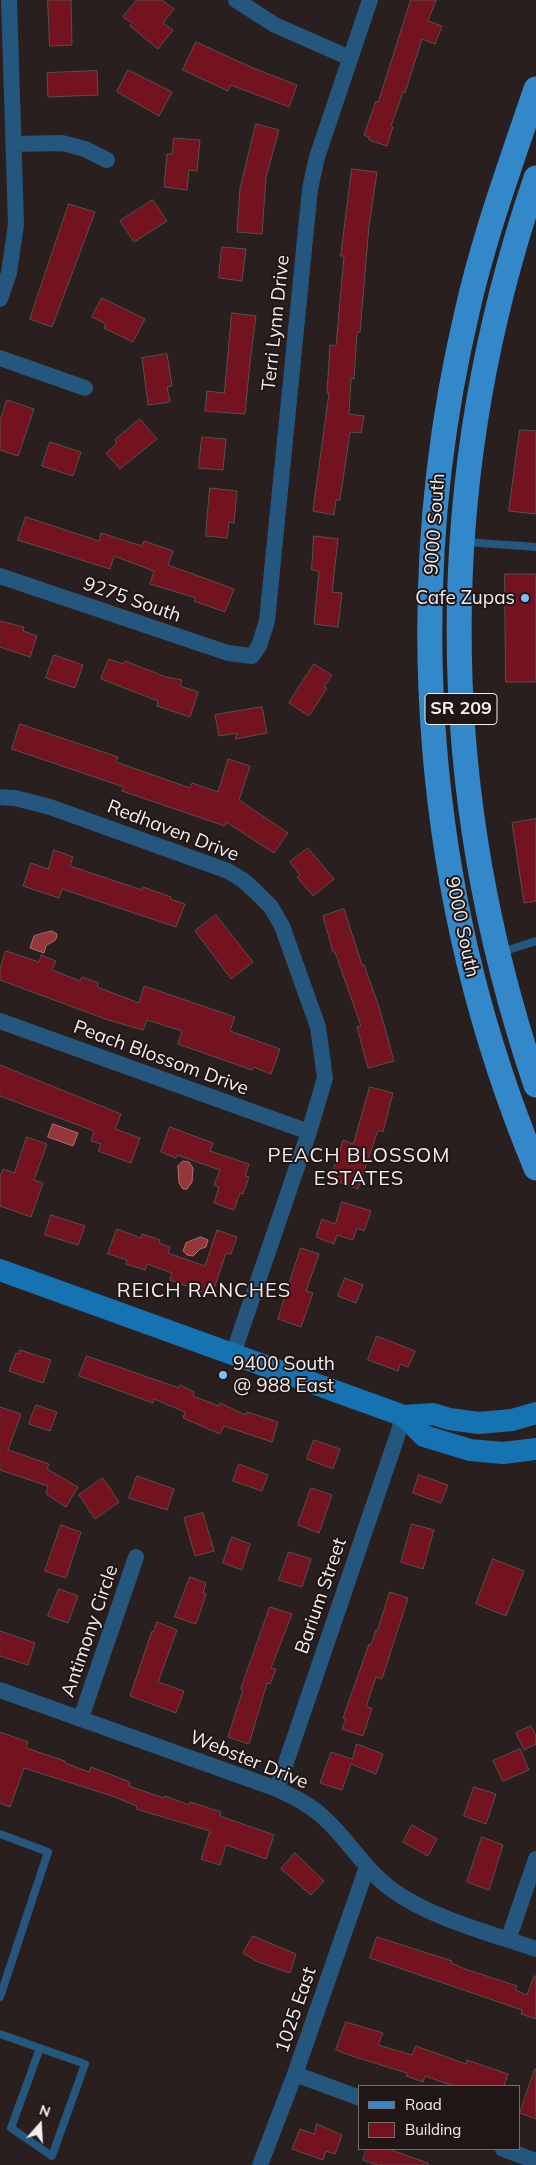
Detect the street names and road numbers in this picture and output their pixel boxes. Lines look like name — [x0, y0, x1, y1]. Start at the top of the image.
street label: Terri Lynn Drive — [258, 254, 294, 392]
street label: 9000 South — [420, 472, 450, 576]
street label: 9275 South — [80, 573, 184, 627]
road number: SR 209 — [425, 694, 497, 724]
street label: Redhaven Drive — [104, 795, 242, 867]
street label: 9000 South — [440, 875, 484, 979]
street label: Peach Blossom Drive — [70, 1016, 252, 1100]
street label: Barium Street — [291, 1535, 351, 1657]
street label: Antimony Circle — [57, 1562, 123, 1700]
street label: Webster Drive — [186, 1726, 312, 1794]
street label: 1025 East — [271, 1964, 321, 2056]

